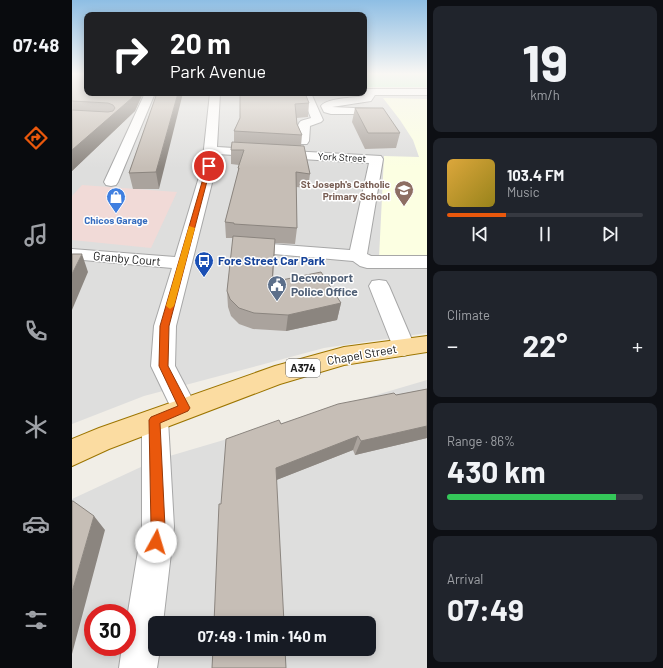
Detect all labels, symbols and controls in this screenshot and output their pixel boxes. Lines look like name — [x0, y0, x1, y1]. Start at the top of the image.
text: 20 m — [170, 26, 231, 60]
icon: right — [104, 28, 156, 80]
text: 19 — [522, 30, 568, 92]
text: 07:48 — [13, 34, 59, 56]
text: Park Avenue — [170, 60, 266, 82]
text: km/h — [530, 87, 560, 103]
icon: directions — [22, 124, 50, 152]
pin — [192, 149, 226, 183]
street label: York Street — [317, 150, 367, 164]
icon: arrive — [198, 155, 220, 177]
text: 103.4 FM — [507, 166, 564, 184]
place label: St Joseph's Catholic Primary School — [301, 178, 391, 202]
school or university icon: St Joseph's Catholic Primary School — [393, 179, 415, 207]
text: Music — [507, 184, 540, 200]
shop icon: Chicos Garage — [105, 186, 127, 214]
place label: Chicos Garage — [84, 214, 148, 226]
icon: music — [22, 221, 50, 249]
icon: previous — [469, 223, 491, 245]
icon: pause — [534, 223, 556, 245]
icon: next — [599, 223, 621, 245]
street label: Granby Court — [93, 248, 161, 268]
bus stop icon: Fore Street Car Park — [193, 250, 215, 278]
place label: Fore Street Car Park — [218, 253, 326, 267]
place label: Decvonport Police Office — [291, 270, 358, 298]
public building icon: Decvonport Police Office — [266, 274, 288, 302]
text: Climate — [447, 307, 490, 323]
icon: phone — [22, 317, 50, 345]
text: 22° — [523, 327, 567, 363]
text: − — [447, 332, 458, 358]
text: + — [632, 332, 643, 358]
street label: Chapel Street — [326, 341, 398, 367]
road number: A374 — [286, 359, 320, 377]
icon: climate — [22, 413, 50, 441]
text: Range · 86% — [447, 433, 515, 449]
text: 430 km — [447, 453, 546, 489]
icon: car — [22, 510, 50, 538]
position arrow — [135, 521, 177, 563]
text: Arrival — [447, 571, 483, 587]
text: 07:49 — [447, 591, 524, 627]
speed limit sign: 30 — [84, 604, 136, 656]
icon: filters — [22, 606, 50, 634]
text: 07:49 · 1 min · 140 m — [198, 627, 326, 645]

